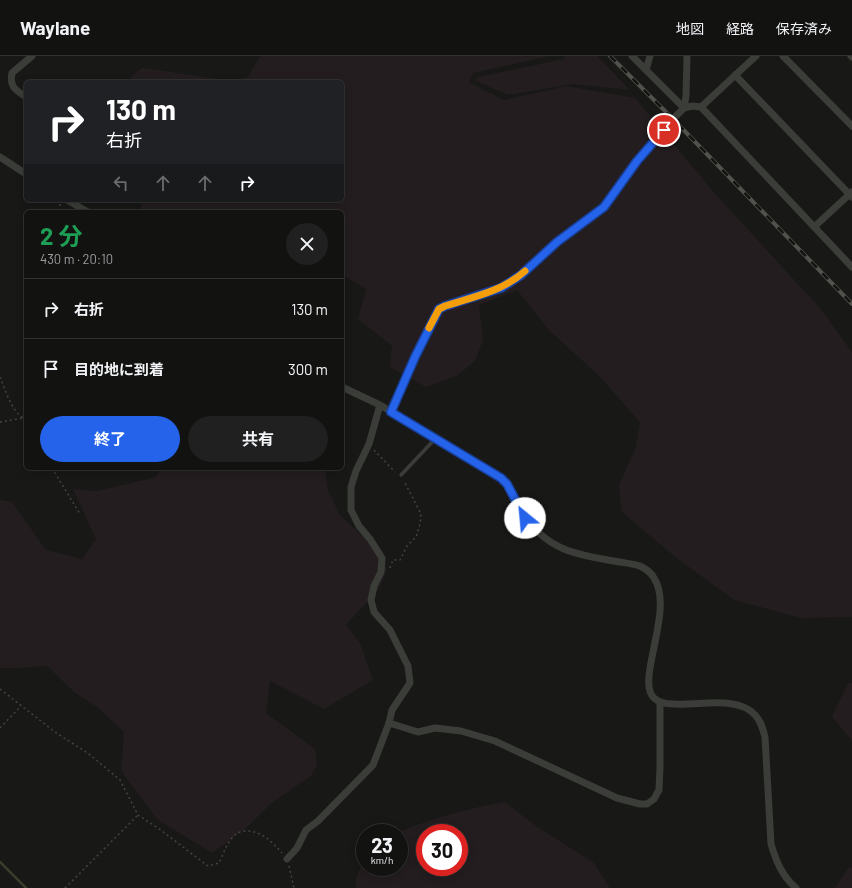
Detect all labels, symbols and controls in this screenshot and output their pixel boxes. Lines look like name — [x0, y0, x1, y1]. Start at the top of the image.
text: Waylane — [20, 16, 90, 39]
text: 地図 — [676, 20, 704, 37]
text: 経路 — [726, 20, 754, 37]
text: 保存済み — [776, 20, 832, 37]
text: 130 m — [106, 92, 176, 126]
icon: right — [40, 96, 92, 148]
pin — [647, 113, 681, 147]
icon: arrive — [653, 119, 675, 141]
text: 右折 — [106, 129, 142, 151]
icon: left — [110, 172, 132, 194]
icon: ahead — [152, 172, 174, 194]
icon: ahead — [194, 172, 216, 194]
icon: right — [236, 172, 258, 194]
text: 2 分 — [40, 221, 82, 250]
button: close — [286, 223, 328, 265]
text: 430 m · 20:10 — [40, 251, 113, 267]
icon: right — [40, 298, 62, 320]
text: 右折 — [74, 300, 104, 318]
text: 130 m — [291, 300, 328, 318]
icon: arrive — [40, 358, 62, 380]
text: 目的地に到着 — [74, 360, 164, 378]
text: 300 m — [288, 360, 328, 378]
button: 終了 — [40, 416, 180, 462]
button: 共有 — [188, 416, 328, 462]
position arrow — [504, 497, 546, 539]
speed limit sign: 30 — [416, 824, 468, 876]
text: 23 — [371, 833, 393, 857]
text: km/h — [371, 854, 393, 866]

